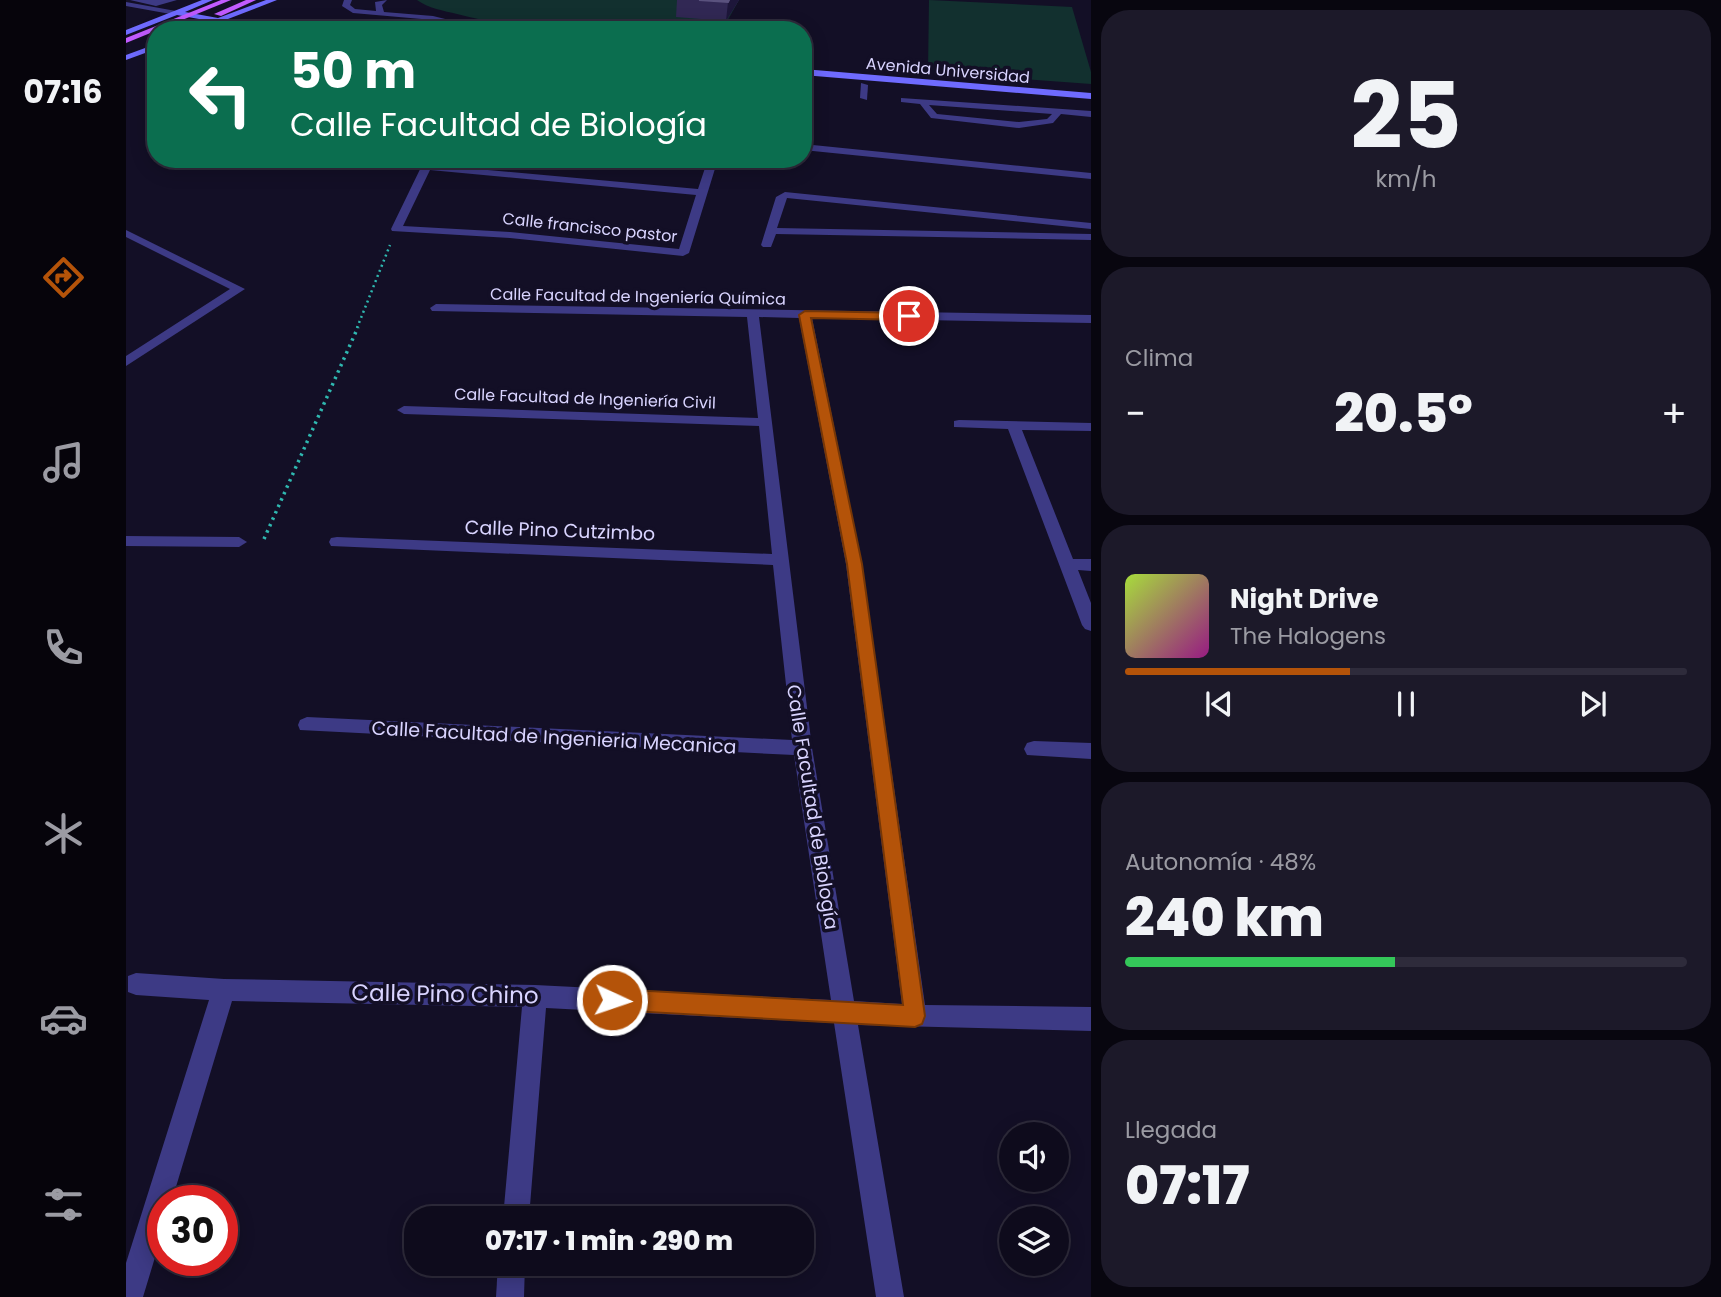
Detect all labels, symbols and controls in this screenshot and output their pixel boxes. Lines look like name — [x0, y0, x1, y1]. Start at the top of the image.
text: 50 m — [290, 37, 416, 105]
icon: left — [175, 49, 266, 140]
street label: Avenida Universidad — [865, 52, 1031, 89]
text: 25 — [1350, 52, 1462, 180]
text: 07:16 — [23, 69, 103, 114]
text: Calle Facultad de Biología — [290, 102, 707, 147]
text: km/h — [1375, 163, 1437, 195]
street label: Calle francisco pastor — [501, 207, 679, 248]
icon: directions — [39, 253, 88, 302]
street label: Calle Facultad de Ingenierίa Quίmica — [490, 282, 786, 311]
pin — [879, 286, 939, 346]
icon: arrive — [890, 297, 928, 335]
text: Clima — [1125, 342, 1193, 374]
text: 20.5° — [1334, 377, 1473, 450]
street label: Calle Facultad de Ingeniería Civil — [454, 382, 716, 415]
text: − — [1125, 387, 1146, 440]
text: + — [1661, 387, 1687, 440]
icon: music — [39, 438, 88, 487]
street label: Calle Pino Cutzimbo — [464, 514, 656, 547]
text: Night Drive — [1230, 581, 1378, 617]
text: The Halogens — [1230, 620, 1386, 652]
icon: phone — [39, 623, 88, 672]
street label: Calle Facultad de Biología — [780, 683, 845, 931]
icon: previous — [1200, 685, 1238, 723]
icon: pause — [1387, 685, 1425, 723]
icon: next — [1574, 685, 1612, 723]
street label: Calle Facultad de Ingenieria Mecanica — [371, 714, 737, 761]
icon: climate — [39, 809, 88, 858]
text: Autonomía · 48% — [1125, 846, 1316, 878]
text: 240 km — [1125, 881, 1324, 954]
position arrow — [575, 963, 649, 1037]
street label: Calle Pino Chino — [351, 976, 539, 1012]
icon: car — [39, 994, 88, 1043]
text: Llegada — [1125, 1114, 1217, 1146]
map controls — [999, 1122, 1069, 1276]
button: sound — [999, 1122, 1069, 1192]
text: 07:17 — [1125, 1149, 1249, 1222]
icon: filters — [39, 1180, 88, 1229]
speed limit sign: 30 — [147, 1185, 238, 1276]
button: layers — [999, 1206, 1069, 1276]
text: 07:17 · 1 min · 290 m — [485, 1223, 733, 1259]

